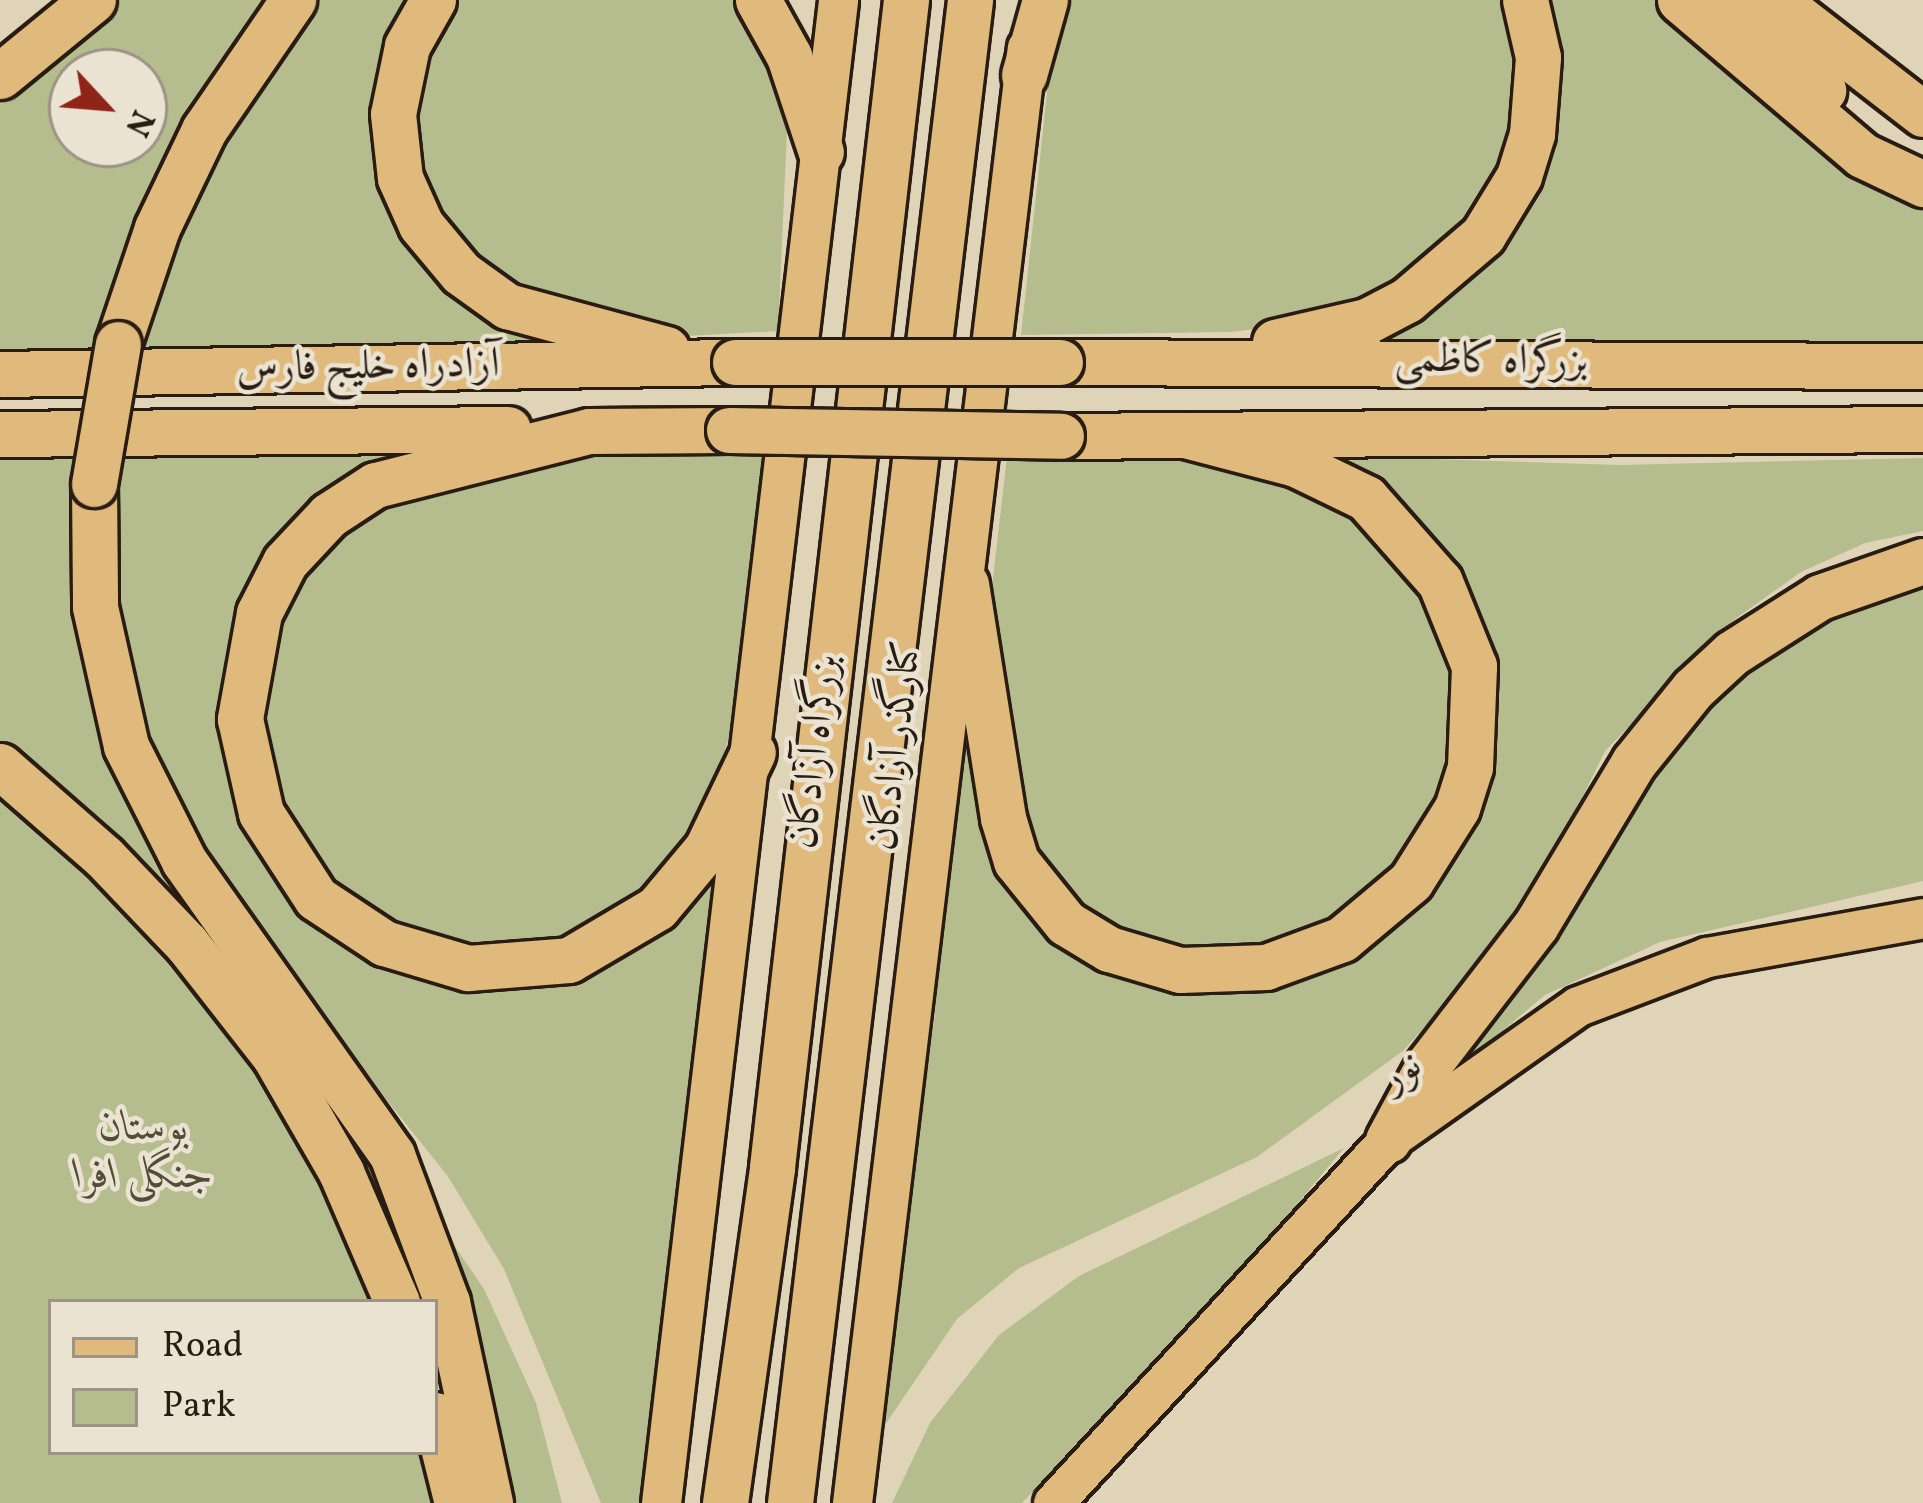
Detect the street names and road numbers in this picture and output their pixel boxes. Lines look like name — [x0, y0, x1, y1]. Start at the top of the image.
street label: بزرگراه کاظمی — [1394, 335, 1588, 389]
street label: آزادراه خلیج فارس — [236, 341, 500, 395]
street label: کنارگذر آزادگان — [859, 638, 935, 854]
street label: بزرگراه آزادگان — [779, 652, 853, 852]
street label: نور — [1372, 1041, 1432, 1105]

